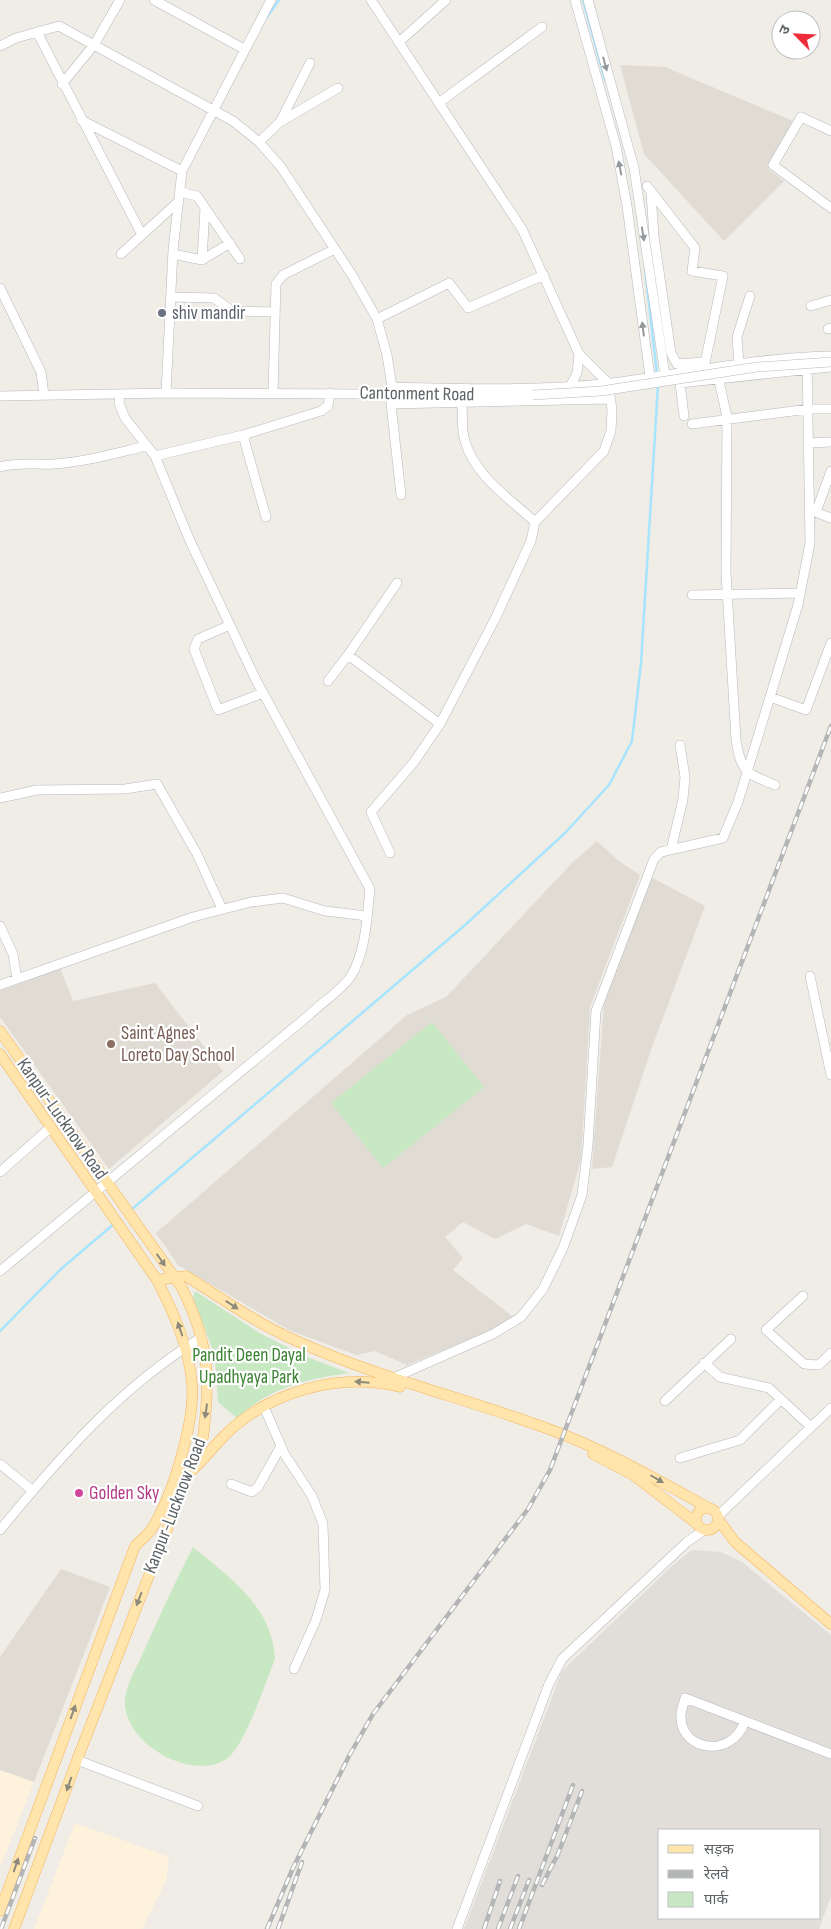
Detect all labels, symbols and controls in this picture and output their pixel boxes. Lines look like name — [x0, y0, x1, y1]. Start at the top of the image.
north arrow — [771, 10, 821, 60]
text: उ — [775, 22, 794, 37]
one-way arrow — [601, 57, 609, 72]
one-way arrow — [616, 160, 624, 175]
one-way arrow — [640, 226, 648, 242]
place label: shiv mandir — [172, 302, 246, 325]
marker: shiv mandir — [156, 307, 168, 319]
one-way arrow — [639, 320, 647, 336]
street label: Cantonment Road — [359, 382, 475, 406]
place label: Saint Agnes' Loreto Day School — [121, 1022, 235, 1067]
marker: Saint Agnes' Loreto Day School — [105, 1038, 117, 1050]
street label: Kanpur-Lucknow Road — [12, 1054, 112, 1184]
one-way arrow — [156, 1253, 167, 1266]
one-way arrow — [225, 1300, 238, 1310]
one-way arrow — [175, 1321, 183, 1336]
park label: Pandit Deen Dayal Upadhyaya Park — [192, 1344, 306, 1389]
one-way arrow — [354, 1378, 370, 1386]
one-way arrow — [202, 1403, 210, 1419]
street label: Kanpur-Lucknow Road — [139, 1435, 211, 1577]
one-way arrow — [650, 1474, 663, 1483]
place label: Golden Sky — [89, 1482, 160, 1505]
marker: Golden Sky — [73, 1487, 85, 1499]
one-way arrow — [135, 1592, 143, 1607]
one-way arrow — [70, 1705, 77, 1720]
one-way arrow — [65, 1776, 72, 1791]
legend — [658, 1829, 821, 1919]
text: सड़क — [704, 1840, 734, 1859]
one-way arrow — [13, 1857, 20, 1872]
text: रेलवे — [703, 1865, 729, 1884]
text: पार्क — [704, 1890, 728, 1909]

